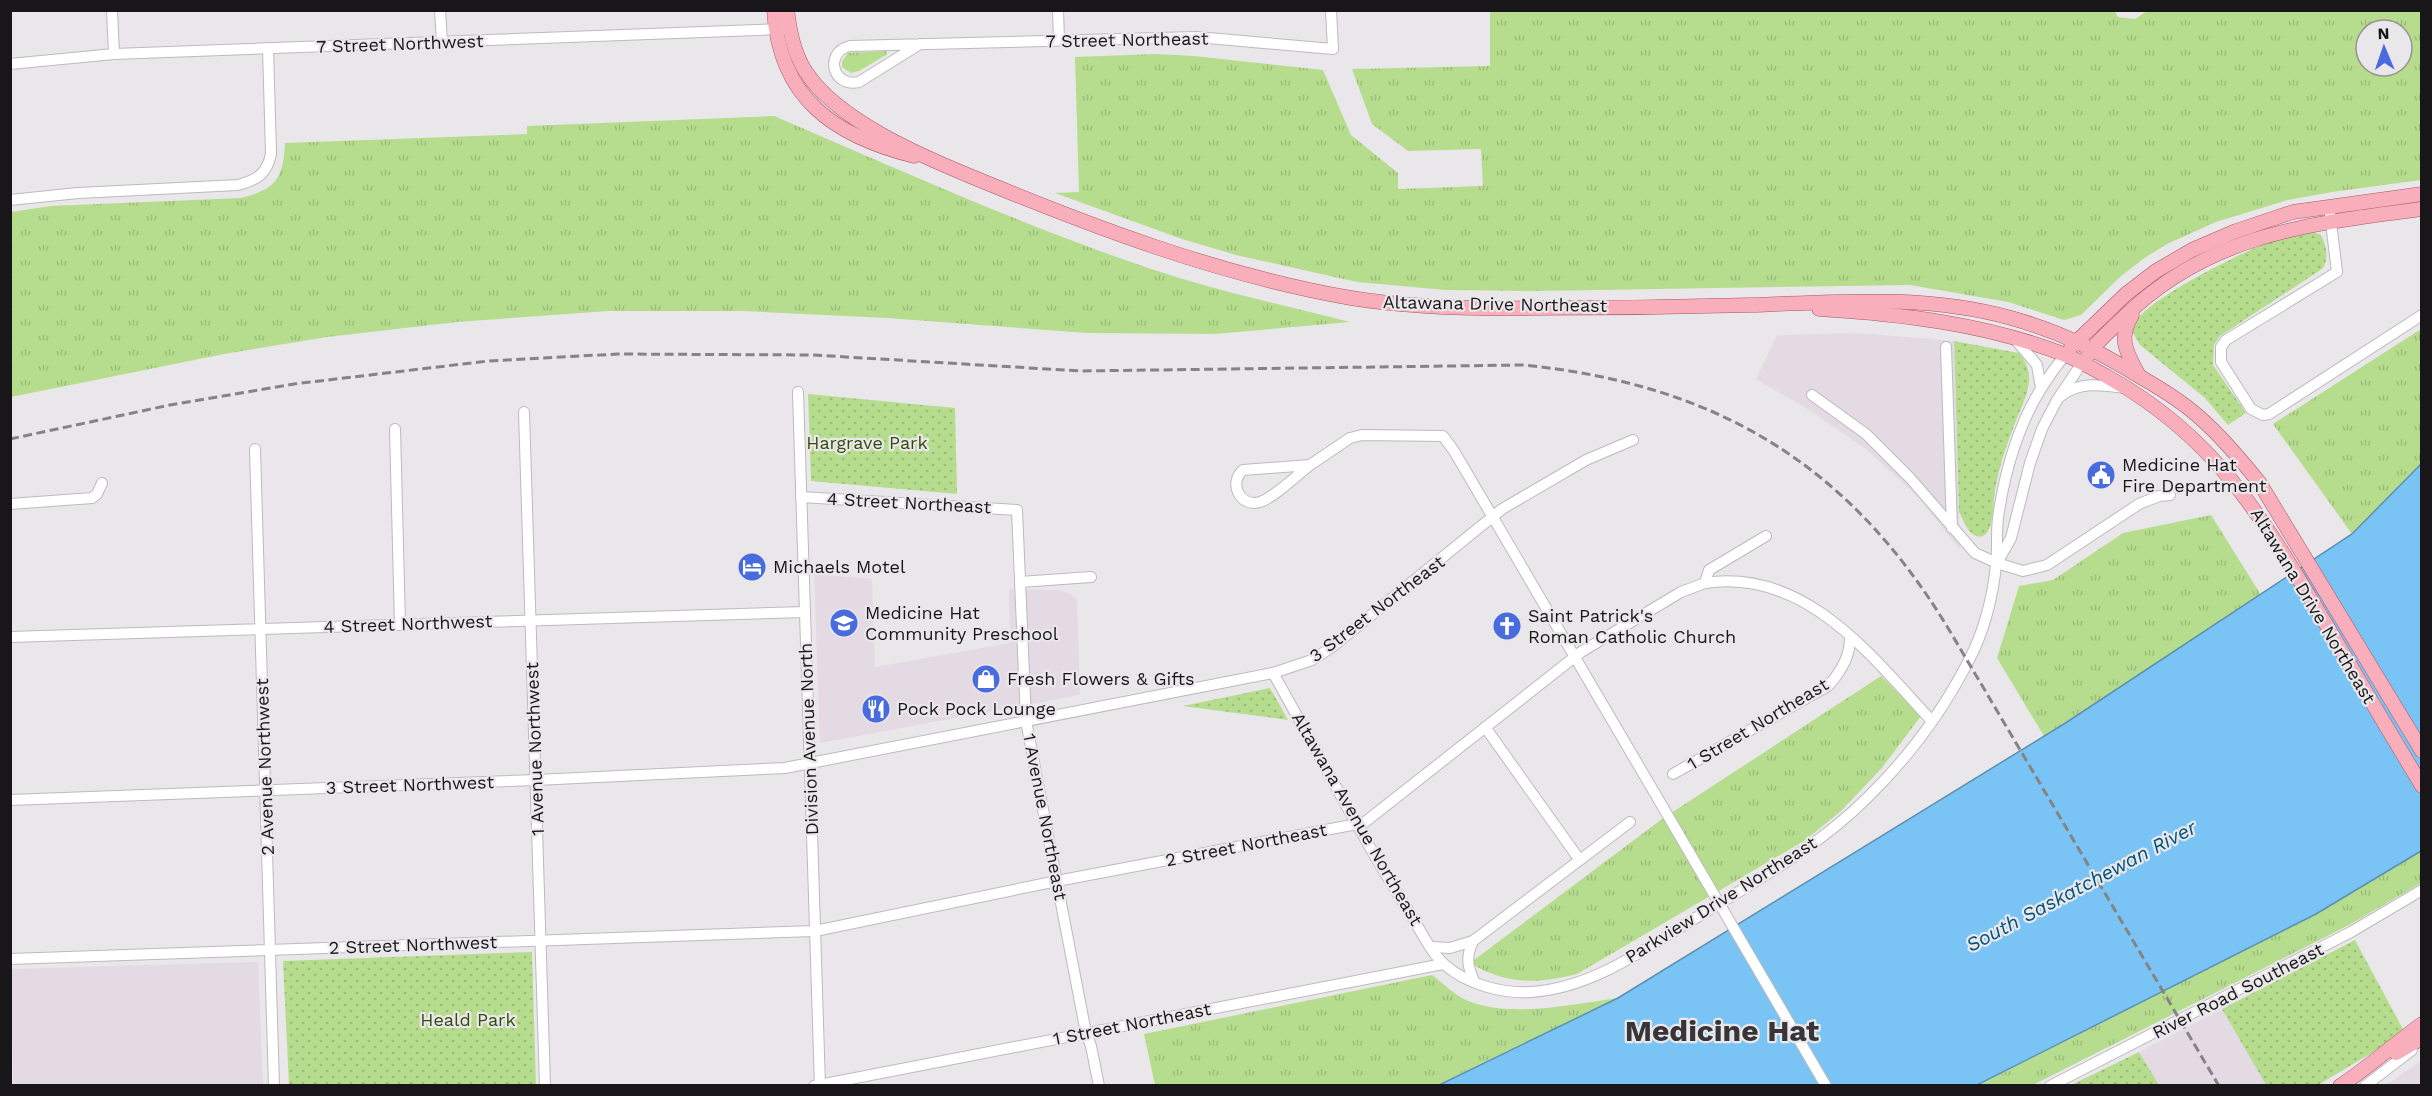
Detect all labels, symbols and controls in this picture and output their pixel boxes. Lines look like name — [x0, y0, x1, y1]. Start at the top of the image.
north arrow — [2354, 18, 2414, 78]
text: N — [2377, 24, 2390, 43]
street label: 7 Street Northeast — [1045, 28, 1209, 51]
street label: 7 Street Northwest — [316, 30, 484, 57]
street label: Altawana Drive Northeast — [1383, 291, 1608, 316]
park label: Hargrave Park — [806, 432, 928, 453]
place label: Medicine Hat Fire Department — [2122, 454, 2267, 496]
public building icon: Medicine Hat Fire Department — [2085, 459, 2117, 491]
street label: 4 Street Northeast — [826, 488, 992, 517]
street label: Altawana Drive Northeast — [2247, 504, 2380, 708]
hotel icon: Michaels Motel — [736, 551, 768, 583]
street label: 3 Street Northeast — [1305, 551, 1449, 666]
place label: Michaels Motel — [773, 556, 906, 577]
place label: Medicine Hat Community Preschool — [865, 602, 1059, 644]
place label: Saint Patrick's Roman Catholic Church — [1528, 605, 1736, 647]
school or university icon: Medicine Hat Community Preschool — [828, 607, 860, 639]
street label: 4 Street Northwest — [323, 610, 493, 637]
church icon: Saint Patrick's Roman Catholic Church — [1491, 610, 1523, 642]
street label: Division Avenue North — [795, 642, 822, 836]
street label: 1 Avenue Northwest — [521, 661, 548, 836]
shop icon: Fresh Flowers & Gifts — [970, 663, 1002, 695]
place label: Fresh Flowers & Gifts — [1007, 668, 1195, 689]
street label: 1 Street Northeast — [1684, 673, 1832, 774]
street label: 2 Avenue Northwest — [251, 678, 278, 856]
restaurant icon: Pock Pock Lounge — [860, 693, 892, 725]
place label: Pock Pock Lounge — [897, 698, 1056, 719]
street label: Altawana Avenue Northeast — [1288, 708, 1427, 929]
street label: 1 Avenue Northeast — [1019, 732, 1072, 902]
street label: 3 Street Northwest — [325, 771, 495, 798]
water label: South Saskatchewan River — [1962, 814, 2201, 957]
street label: 2 Street Northeast — [1163, 818, 1329, 870]
street label: Parkview Drive Northeast — [1621, 832, 1821, 967]
street label: 2 Street Northwest — [328, 931, 498, 958]
street label: River Road Southeast — [2149, 938, 2327, 1043]
street label: 1 Street Northeast — [1051, 998, 1213, 1049]
park label: Heald Park — [420, 1009, 516, 1030]
district label: Medicine Hat — [1625, 1013, 1819, 1048]

